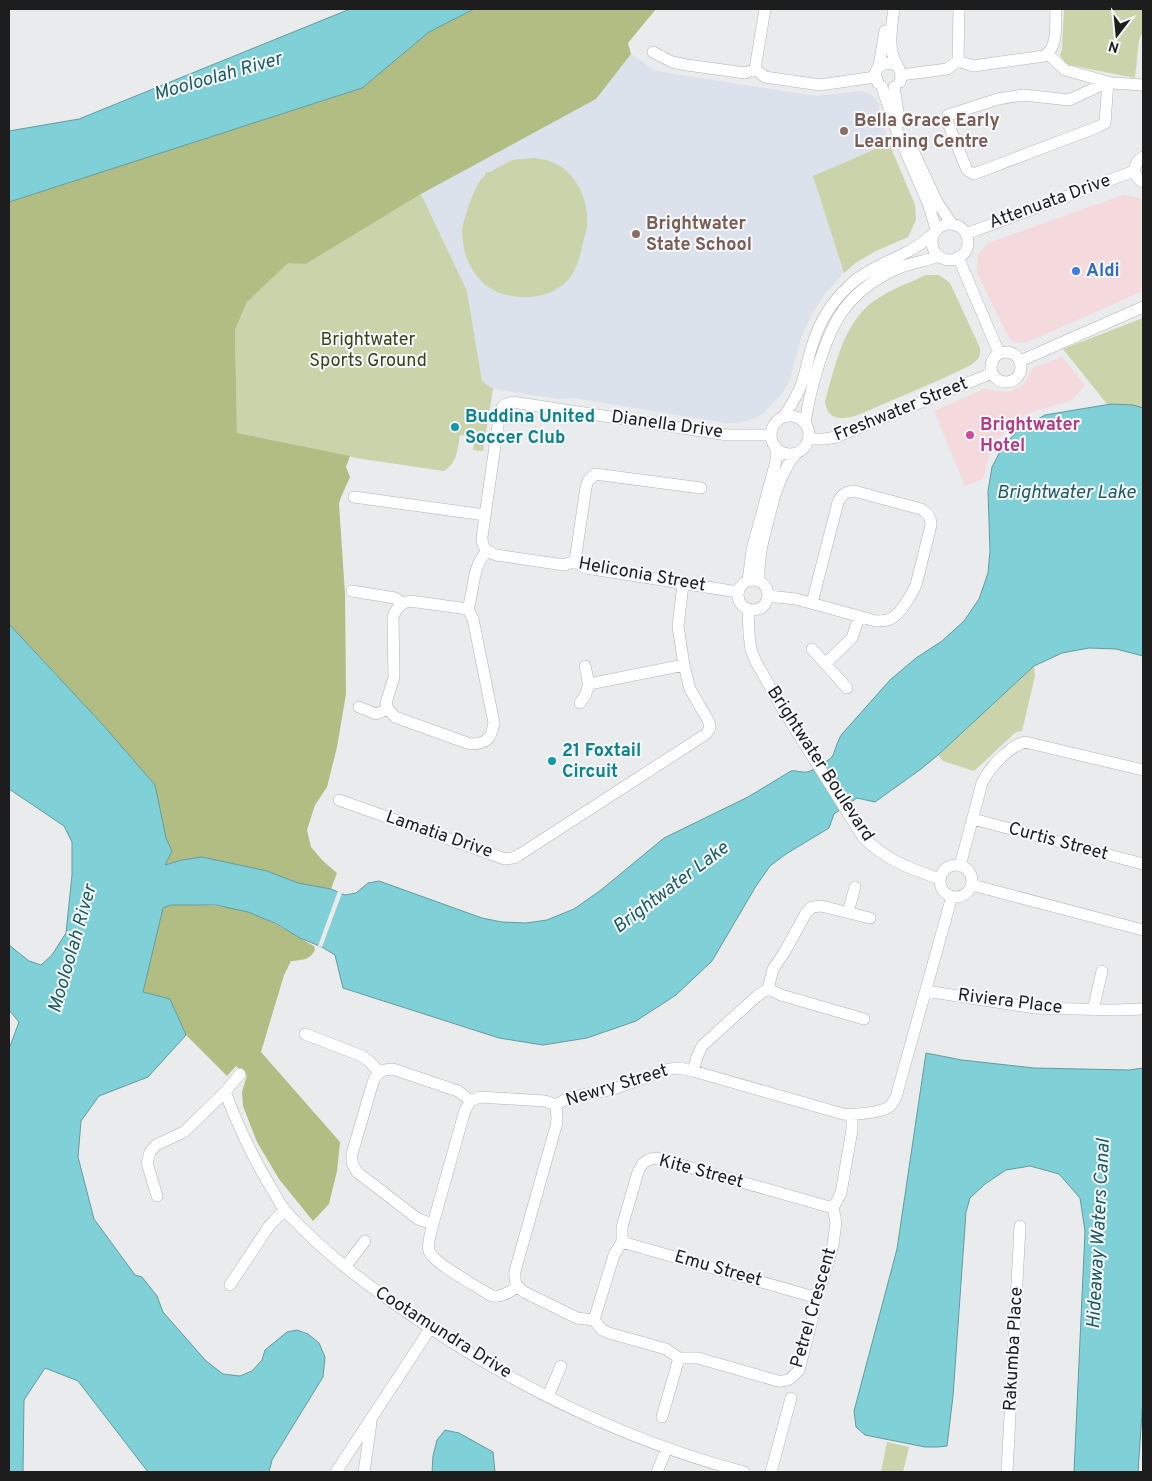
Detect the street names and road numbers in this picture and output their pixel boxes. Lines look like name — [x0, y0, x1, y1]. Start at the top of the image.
street label: Attenuata Drive — [986, 169, 1114, 235]
street label: Freshwater Street — [831, 373, 971, 447]
street label: Dianella Drive — [610, 406, 724, 444]
street label: Heliconia Street — [577, 553, 707, 597]
street label: Brightwater Boulevard — [761, 682, 879, 846]
street label: Lamatia Drive — [382, 806, 496, 864]
street label: Curtis Street — [1006, 818, 1110, 866]
street label: Riviera Place — [956, 984, 1064, 1020]
street label: Newry Street — [563, 1060, 671, 1112]
street label: Kite Street — [656, 1150, 746, 1194]
street label: Petrel Crescent — [786, 1245, 842, 1371]
street label: Emu Street — [672, 1246, 764, 1292]
street label: Cootamundra Drive — [370, 1282, 516, 1384]
street label: Rakumba Place — [999, 1286, 1029, 1412]

